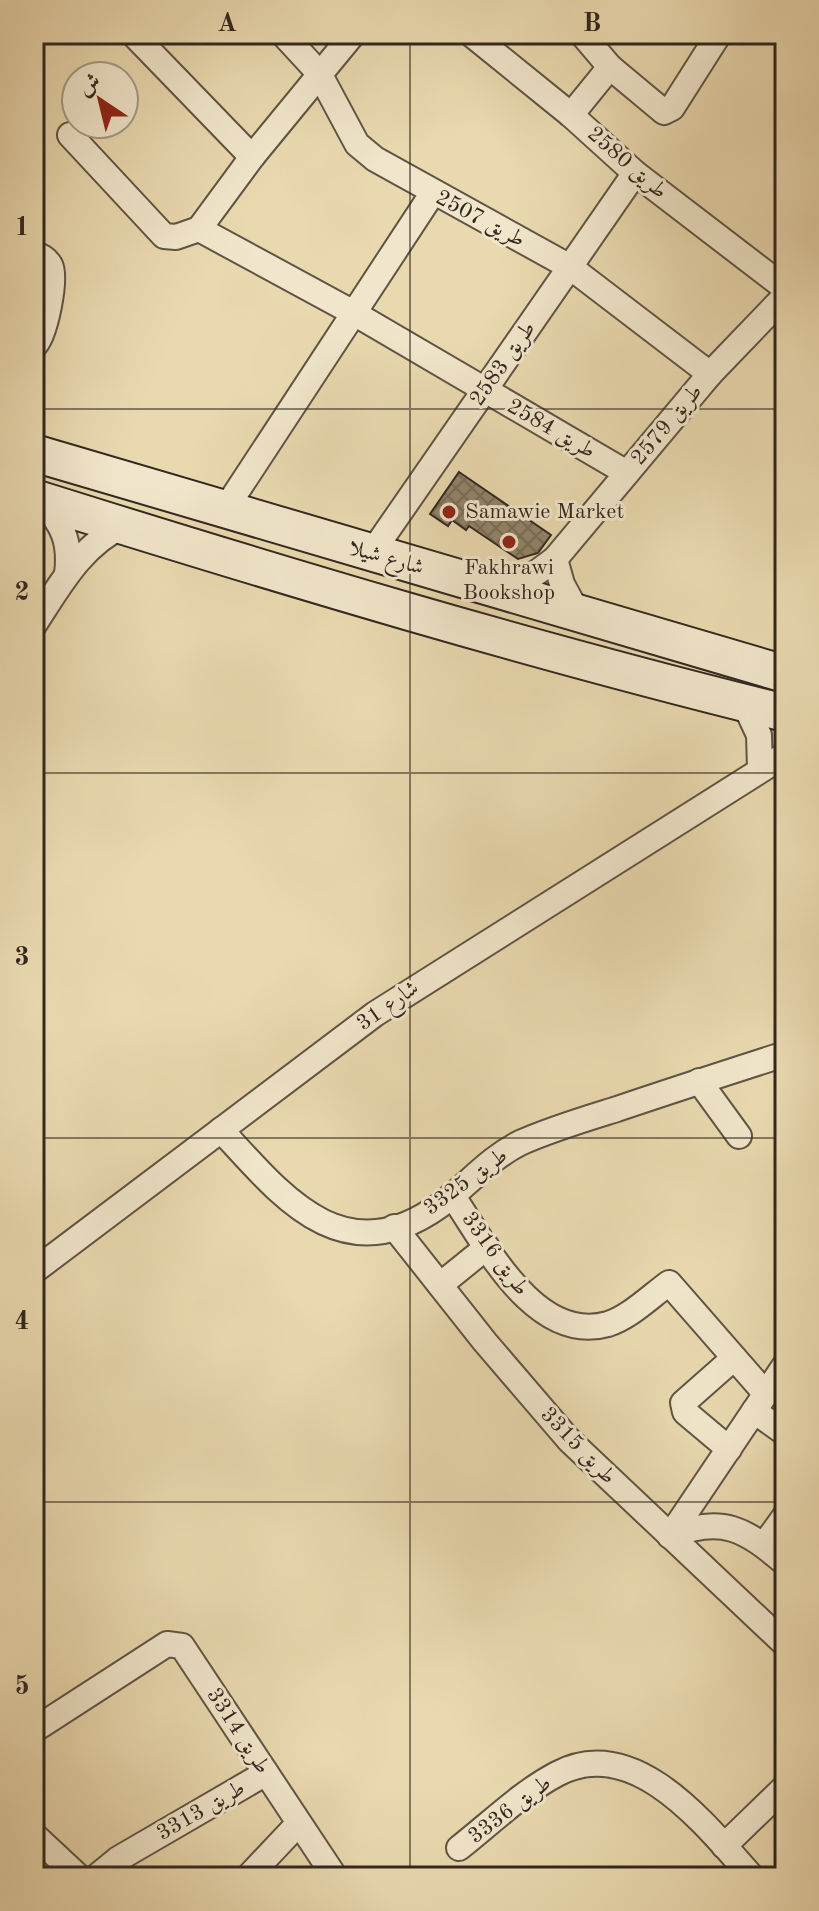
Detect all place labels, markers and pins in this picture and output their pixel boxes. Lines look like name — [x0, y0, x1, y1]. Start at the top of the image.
place label: Samawie Market — [465, 501, 624, 523]
marker: Samawie Market — [440, 503, 458, 521]
marker: Fakhrawi Bookshop — [500, 533, 518, 551]
place label: Fakhrawi Bookshop — [463, 557, 555, 604]

